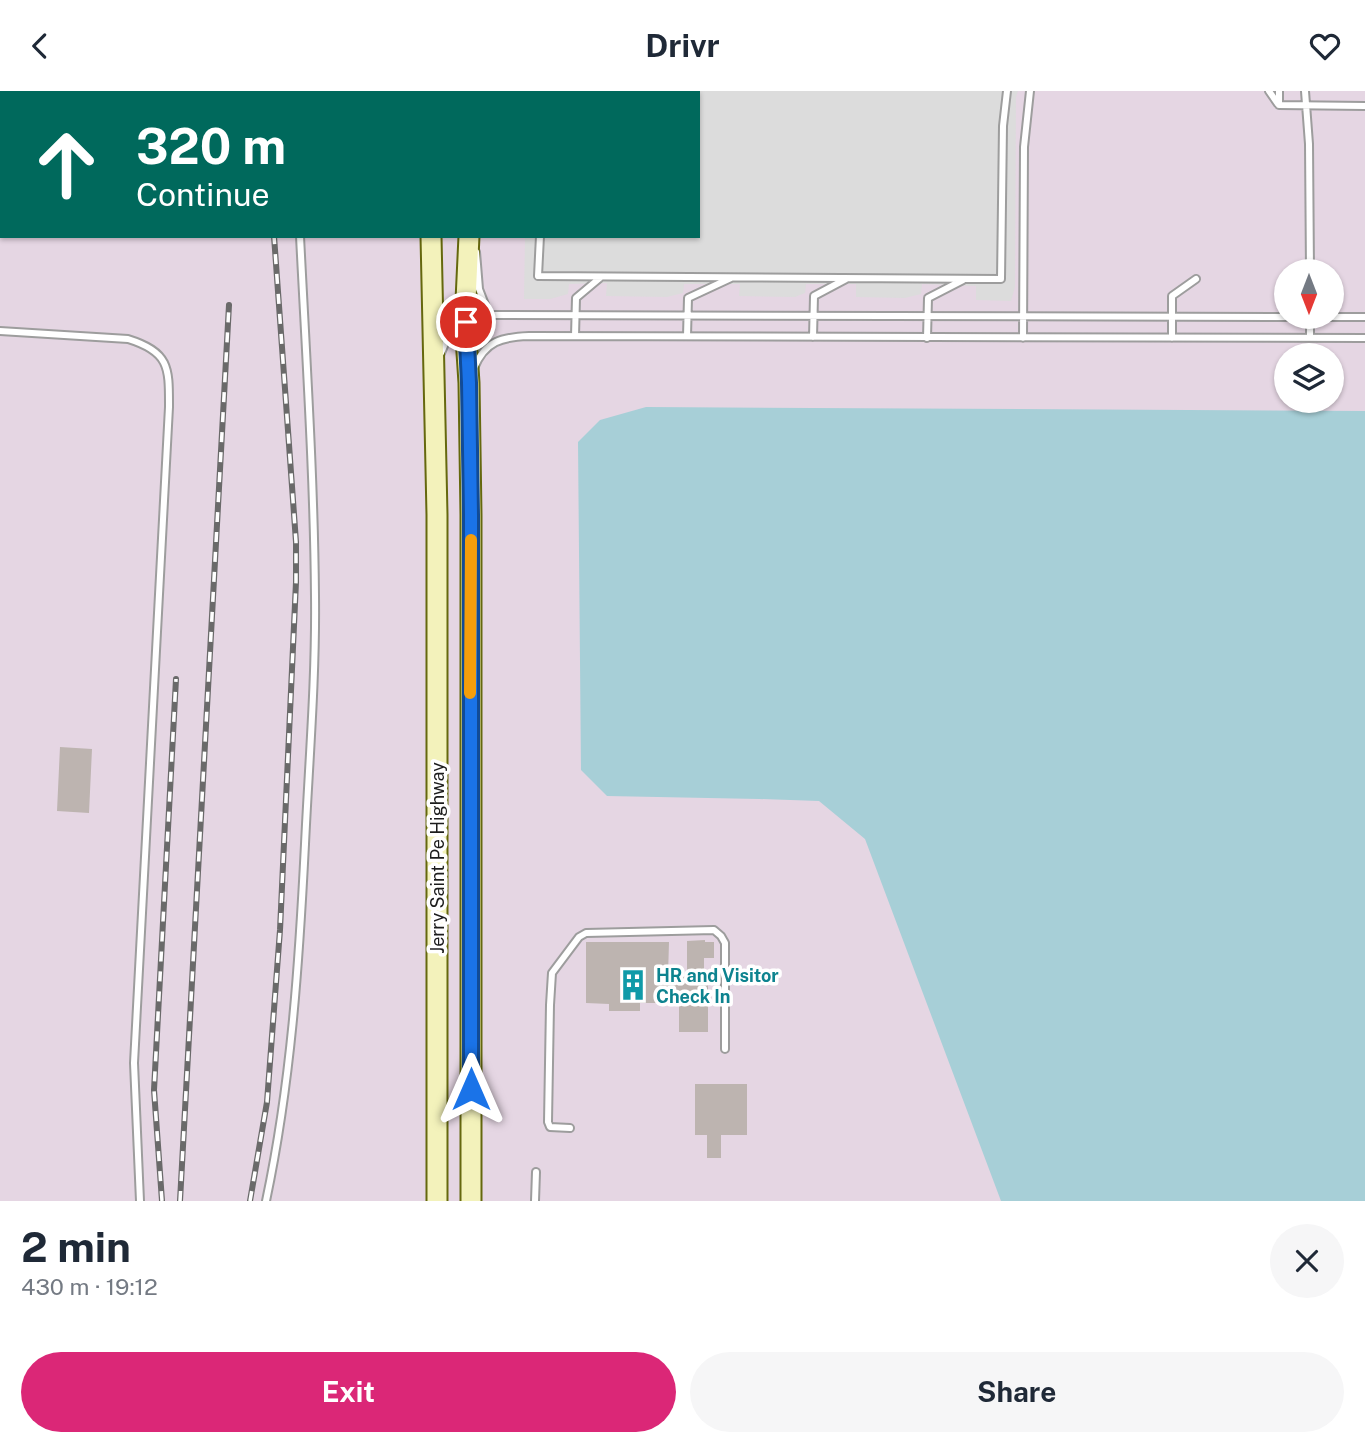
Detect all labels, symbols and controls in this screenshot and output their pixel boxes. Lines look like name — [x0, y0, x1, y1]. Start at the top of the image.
icon: back — [21, 27, 59, 65]
text: Drivr — [645, 27, 720, 64]
icon: heart — [1306, 27, 1344, 65]
text: 320 m — [136, 117, 286, 175]
icon: ahead — [21, 119, 112, 210]
text: Continue — [136, 176, 270, 213]
north arrow — [1274, 259, 1344, 329]
map controls — [1274, 259, 1344, 413]
pin — [436, 292, 496, 352]
icon: arrive — [447, 303, 485, 341]
button: layers — [1274, 343, 1344, 413]
street label: Jerry Saint Pe Highway — [427, 762, 448, 954]
place label: HR and Visitor Check In — [656, 965, 779, 1007]
building icon: HR and Visitor Check In — [616, 968, 650, 1002]
position arrow — [434, 1052, 508, 1126]
text: 2 min — [21, 1222, 131, 1271]
button: close — [1270, 1224, 1344, 1298]
text: 430 m · 19:12 — [21, 1273, 158, 1300]
button: Exit — [21, 1352, 676, 1432]
button: Share — [690, 1352, 1344, 1432]

